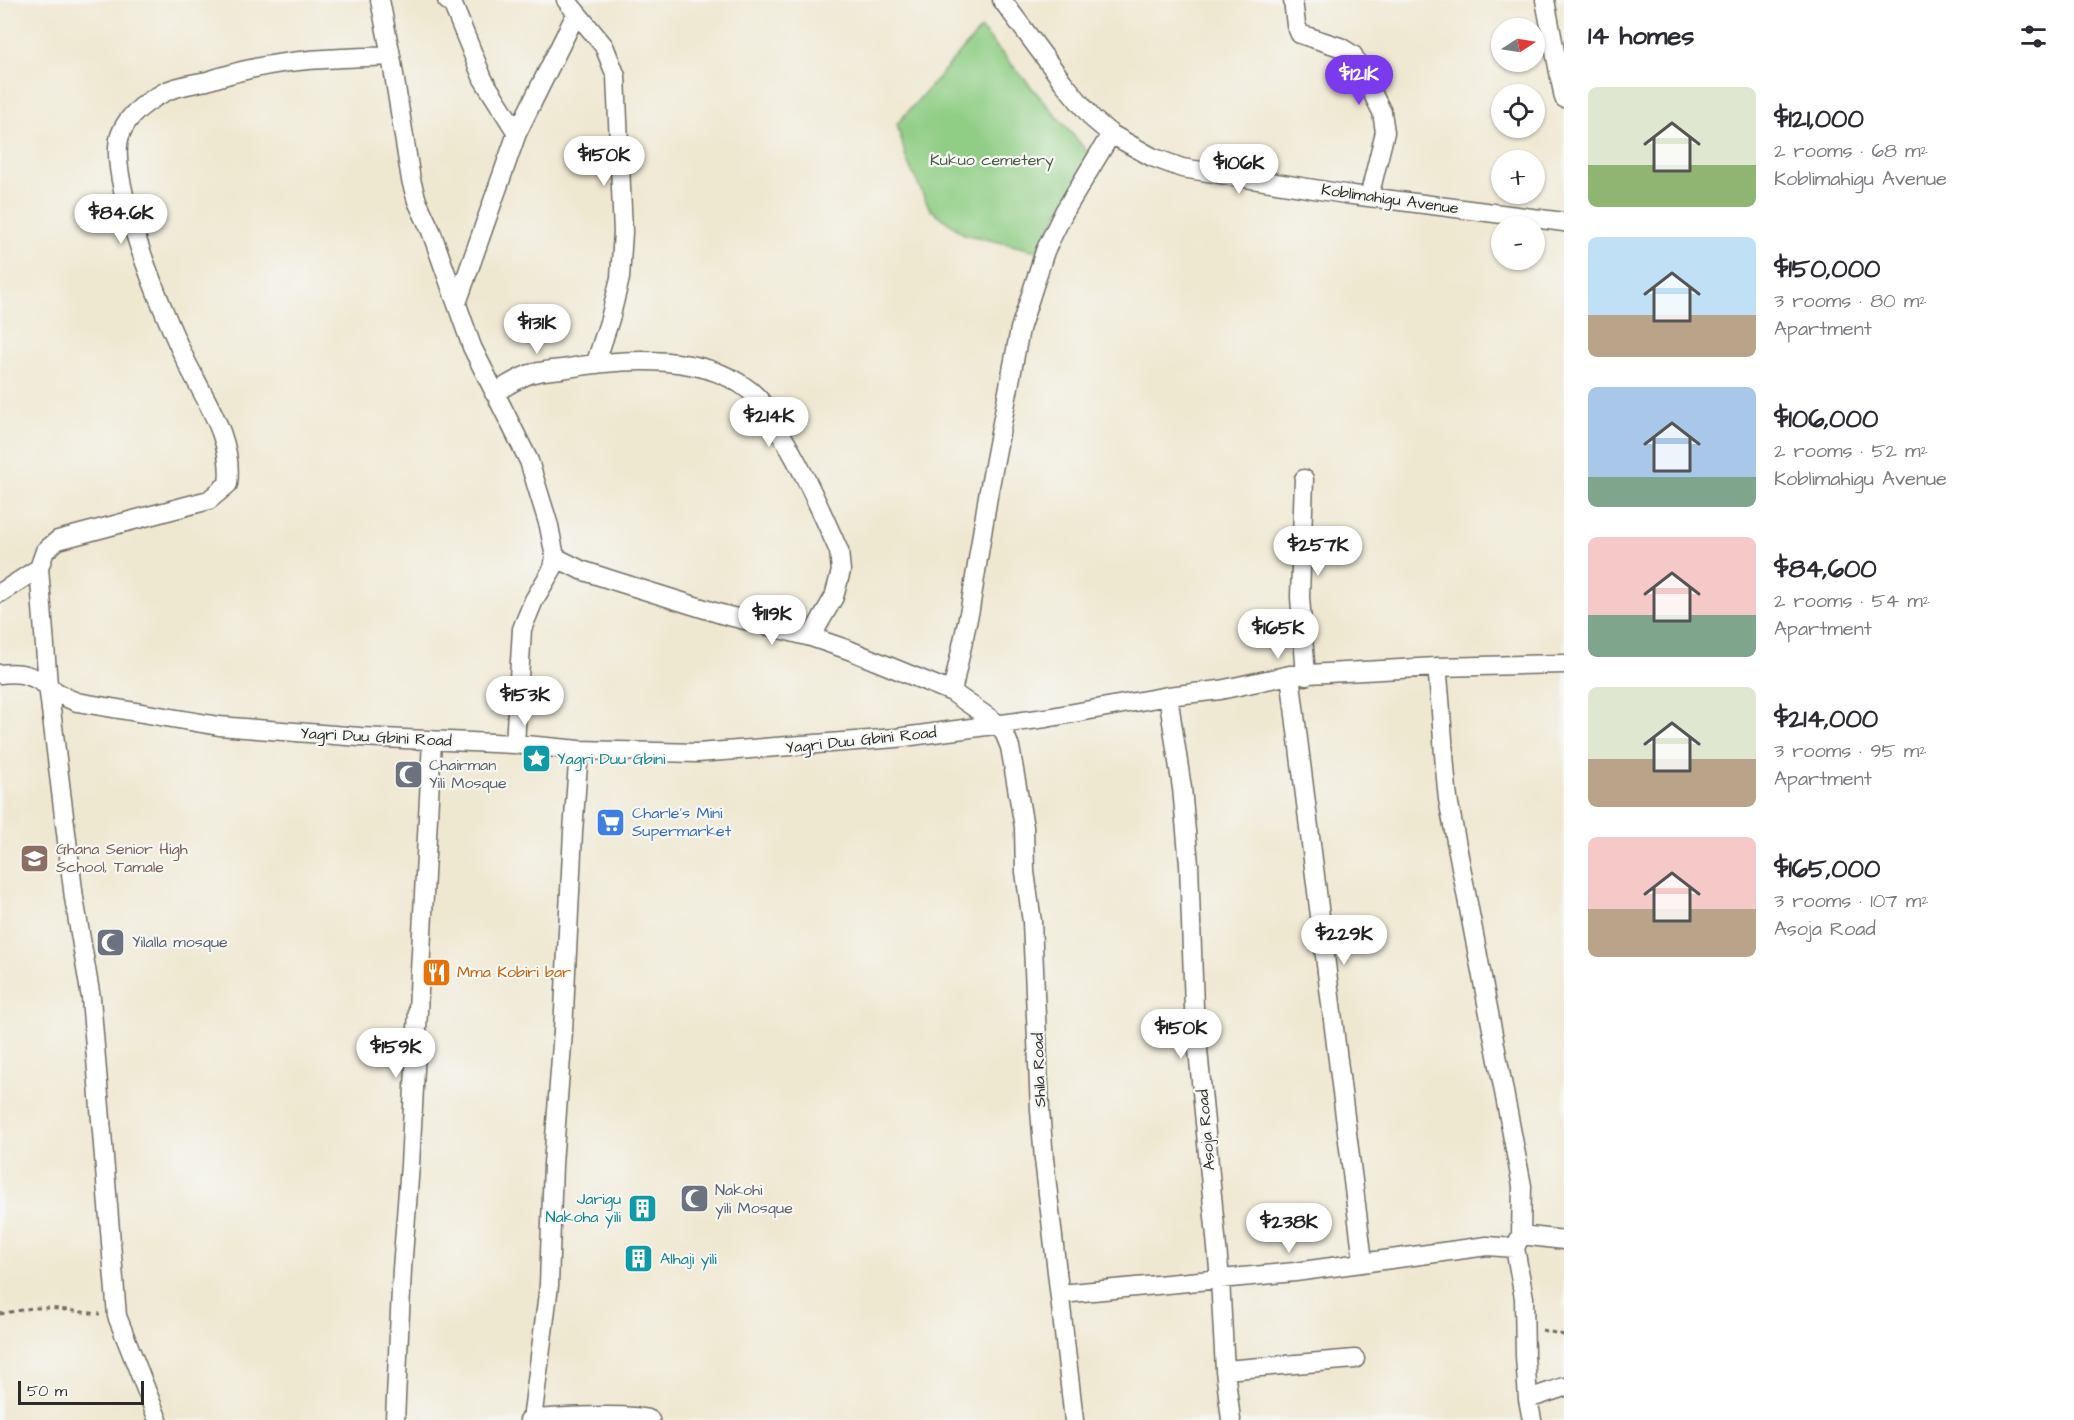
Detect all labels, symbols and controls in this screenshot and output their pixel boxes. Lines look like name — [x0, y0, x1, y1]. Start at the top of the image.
north arrow — [1491, 18, 1545, 72]
map controls — [1491, 18, 1545, 270]
text: 14 homes — [1588, 18, 1694, 54]
icon: filters — [2017, 20, 2050, 53]
pin: $121K — [1317, 55, 1401, 106]
text: $121K — [1339, 60, 1379, 88]
button: locate — [1491, 84, 1545, 138]
text: $121,000 — [1774, 101, 1864, 137]
icon: home — [1636, 111, 1708, 183]
pin: $150K — [562, 136, 646, 187]
text: 2 rooms · 68 m² — [1774, 137, 1928, 165]
text: $150K — [578, 141, 630, 169]
pin: $106K — [1197, 144, 1281, 195]
park label: Kukuo cemetery — [930, 149, 1054, 172]
text: $106K — [1214, 149, 1264, 177]
button: + — [1491, 150, 1545, 204]
text: Koblimahigu Avenue — [1774, 165, 1947, 193]
street label: Koblimahigu Avenue — [1320, 178, 1460, 221]
pin: $84.6K — [72, 194, 170, 245]
text: $84.6K — [88, 199, 154, 227]
button: − — [1491, 216, 1545, 270]
text: $150,000 — [1774, 251, 1880, 287]
icon: home — [1636, 261, 1708, 333]
text: 3 rooms · 80 m² — [1774, 287, 1927, 315]
pin: $131K — [495, 304, 579, 355]
text: $131K — [518, 309, 556, 337]
text: Apartment — [1774, 315, 1872, 343]
pin: $214K — [727, 397, 811, 448]
text: $106,000 — [1774, 401, 1878, 437]
text: $214K — [744, 402, 794, 430]
icon: home — [1636, 411, 1708, 483]
text: 2 rooms · 52 m² — [1774, 437, 1928, 465]
text: Koblimahigu Avenue — [1774, 465, 1947, 493]
pin: $257K — [1276, 526, 1360, 577]
text: $257K — [1287, 531, 1349, 559]
text: $84,600 — [1774, 551, 1877, 587]
icon: home — [1636, 561, 1708, 633]
text: 2 rooms · 54 m² — [1774, 587, 1930, 615]
pin: $119K — [730, 595, 814, 646]
text: $119K — [752, 600, 792, 628]
pin: $165K — [1236, 609, 1320, 660]
text: $165K — [1252, 614, 1304, 642]
text: Apartment — [1774, 615, 1872, 643]
pin: $153K — [483, 676, 567, 727]
text: $153K — [500, 681, 550, 709]
text: $214,000 — [1774, 701, 1878, 737]
icon: home — [1636, 711, 1708, 783]
street label: Yagri Duu Gbini Road — [784, 721, 938, 760]
street label: Yagri Duu Gbini Road — [300, 722, 452, 753]
text: 3 rooms · 95 m² — [1774, 737, 1927, 765]
place icon: Yagri Duu Gbini — [520, 743, 552, 775]
place label: Yagri Duu Gbini — [557, 748, 666, 771]
place label: Chairman Yili Mosque — [429, 754, 507, 794]
mosque icon: Chairman Yili Mosque — [392, 758, 424, 790]
text: Apartment — [1774, 765, 1872, 793]
place label: Charle's Mini Supermarket — [632, 802, 732, 842]
supermarket icon: Charle's Mini Supermarket — [595, 806, 627, 838]
place label: Ghana Senior High School, Tamale — [56, 838, 188, 878]
school or university icon: Ghana Senior High School, Tamale — [19, 842, 51, 874]
text: $165,000 — [1774, 851, 1880, 887]
icon: home — [1636, 861, 1708, 933]
text: 3 rooms · 107 m² — [1774, 887, 1929, 915]
pin: $229K — [1302, 915, 1386, 966]
text: Asoja Road — [1774, 915, 1876, 943]
text: $229K — [1315, 920, 1373, 948]
mosque icon: Yilalla mosque — [95, 926, 127, 958]
place label: Yilalla mosque — [132, 931, 228, 953]
restaurant icon: Mma Kobiri bar — [420, 956, 452, 988]
place label: Mma Kobiri bar — [457, 961, 571, 983]
pin: $150K — [1139, 1009, 1223, 1060]
text: $150K — [1155, 1014, 1207, 1042]
pin: $159K — [354, 1028, 438, 1079]
street label: Shila Road — [1027, 1032, 1051, 1108]
text: $159K — [370, 1033, 422, 1061]
street label: Asoja Road — [1191, 1088, 1221, 1172]
place label: Nakohi yili Mosque — [715, 1179, 793, 1220]
mosque icon: Nakohi yili Mosque — [678, 1183, 710, 1215]
place label: Jarigu Nakoha yili — [545, 1188, 622, 1229]
building icon: Jarigu Nakoha yili — [626, 1192, 658, 1224]
pin: $238K — [1247, 1203, 1331, 1254]
text: $238K — [1260, 1208, 1318, 1236]
building icon: Alhaji yili — [623, 1243, 655, 1275]
place label: Alhaji yili — [660, 1248, 717, 1271]
scale bar — [18, 1378, 144, 1406]
text: 50 m — [27, 1380, 67, 1402]

